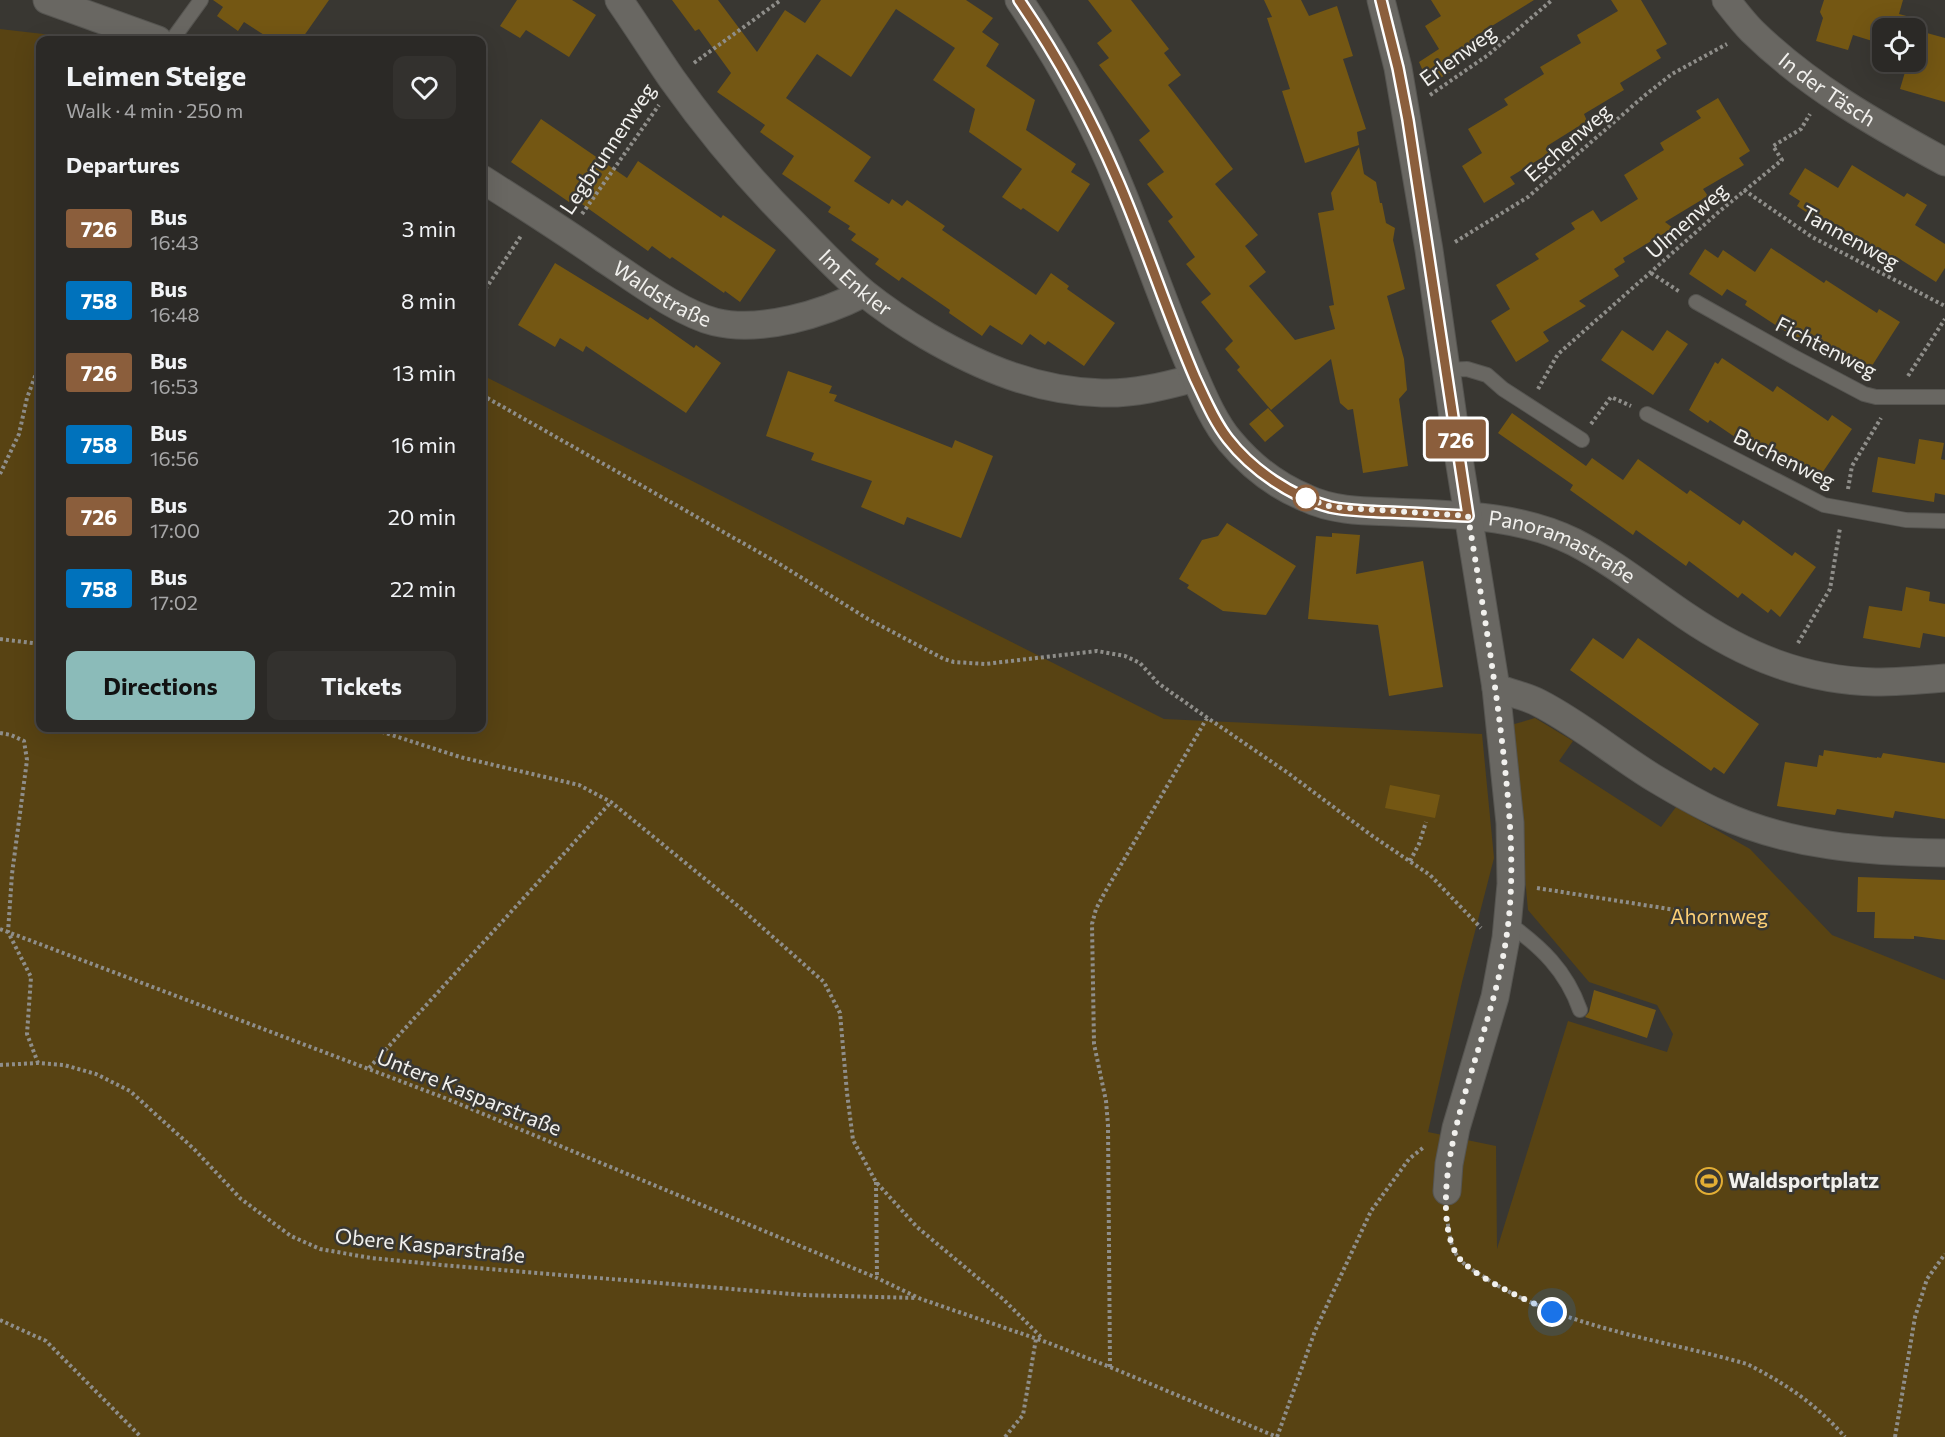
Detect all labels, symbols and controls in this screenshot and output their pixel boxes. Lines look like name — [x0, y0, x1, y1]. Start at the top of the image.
map controls — [1872, 18, 1926, 72]
button: locate — [1872, 18, 1926, 72]
street label: Erlenweg — [1414, 19, 1500, 91]
street label: In der Täsch — [1774, 47, 1881, 131]
button: heart — [393, 56, 456, 119]
text: Leimen Steige — [66, 58, 246, 92]
street label: Legbrunnenweg — [554, 78, 660, 219]
text: Walk · 4 min · 250 m — [66, 98, 243, 122]
street label: Eschenweg — [1519, 98, 1615, 186]
text: Departures — [66, 151, 180, 178]
street label: Ulmenweg — [1640, 177, 1732, 263]
street label: Tannenweg — [1797, 199, 1904, 274]
text: Bus — [150, 203, 187, 230]
text: 3 min — [402, 215, 456, 242]
text: 726 — [81, 216, 117, 241]
text: 16:43 — [150, 230, 199, 254]
street label: Im Enkler — [814, 243, 897, 321]
street label: Waldstraße — [609, 255, 715, 331]
text: Bus — [150, 275, 187, 302]
text: 8 min — [401, 287, 456, 314]
text: 758 — [81, 288, 117, 313]
text: 16:48 — [150, 302, 200, 326]
street label: Fichtenweg — [1772, 311, 1881, 383]
text: Bus — [150, 347, 187, 374]
text: 13 min — [392, 359, 456, 386]
text: 726 — [81, 360, 117, 385]
text: 16:53 — [150, 374, 198, 398]
text: Bus — [150, 419, 187, 446]
line badge: 726 — [1422, 420, 1490, 458]
street label: Buchenweg — [1730, 422, 1839, 493]
text: 726 — [1438, 427, 1474, 452]
text: 16 min — [392, 431, 456, 458]
text: 758 — [81, 432, 117, 457]
text: 16:56 — [150, 446, 199, 470]
unlabelled marker — [1293, 485, 1319, 511]
text: Bus — [150, 491, 187, 518]
text: 20 min — [388, 503, 456, 530]
text: 726 — [81, 504, 117, 529]
street label: Panoramastraße — [1487, 504, 1641, 588]
text: 17:00 — [150, 518, 200, 542]
text: Bus — [150, 563, 187, 590]
text: 22 min — [390, 575, 456, 602]
text: 758 — [81, 576, 117, 601]
text: 17:02 — [150, 590, 198, 614]
button: Directions — [66, 651, 255, 720]
button: Tickets — [267, 651, 456, 720]
park label: Ahornweg — [1670, 903, 1768, 928]
street label: Untere Kasparstraße — [373, 1043, 566, 1140]
sports icon: Waldsportplatz — [1694, 1166, 1724, 1196]
place label: Waldsportplatz — [1728, 1167, 1879, 1192]
street label: Obere Kasparstraße — [334, 1222, 526, 1267]
your location — [1537, 1297, 1567, 1327]

